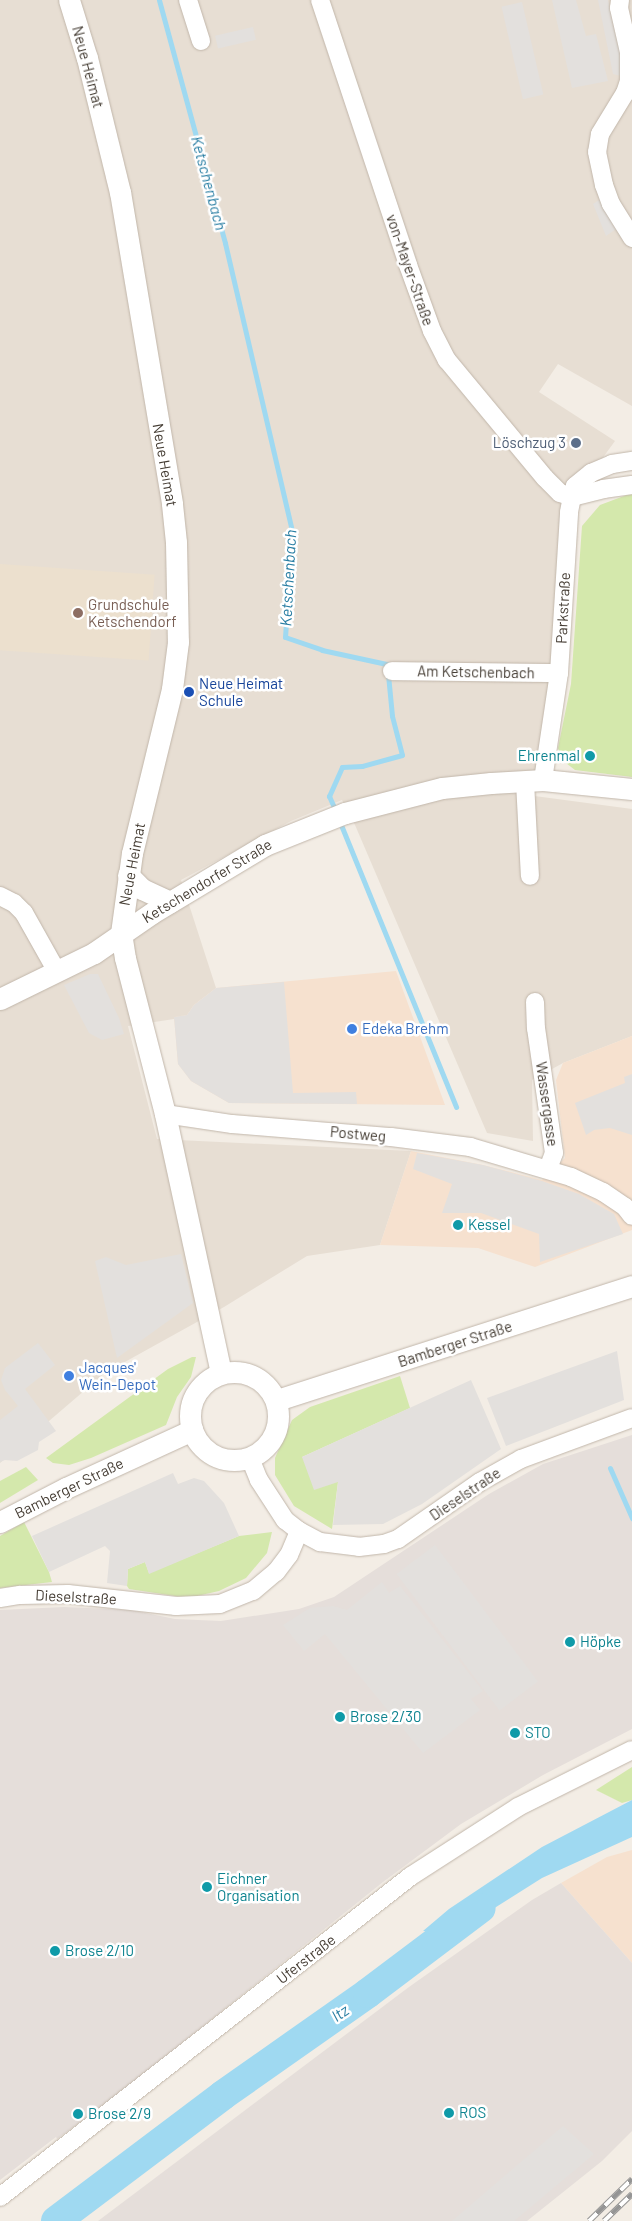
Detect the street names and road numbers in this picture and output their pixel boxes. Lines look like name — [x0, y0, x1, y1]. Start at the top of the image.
street label: Neue Heimat — [68, 24, 108, 110]
street label: von-Mayer-Straße — [382, 212, 438, 328]
street label: Neue Heimat — [149, 422, 181, 508]
street label: Parkstraße — [552, 572, 574, 644]
street label: Am Ketschenbach — [417, 662, 535, 682]
street label: Neue Heimat — [115, 821, 149, 907]
street label: Ketschendorfer Straße — [139, 835, 275, 927]
street label: Wassergasse — [532, 1060, 562, 1148]
street label: Postweg — [329, 1123, 387, 1145]
street label: Bamberger Straße — [396, 1317, 514, 1371]
street label: Bamberger Straße — [12, 1454, 126, 1522]
street label: Dieselstraße — [426, 1464, 504, 1524]
street label: Dieselstraße — [35, 1586, 117, 1608]
street label: Uferstraße — [273, 1930, 339, 1988]

